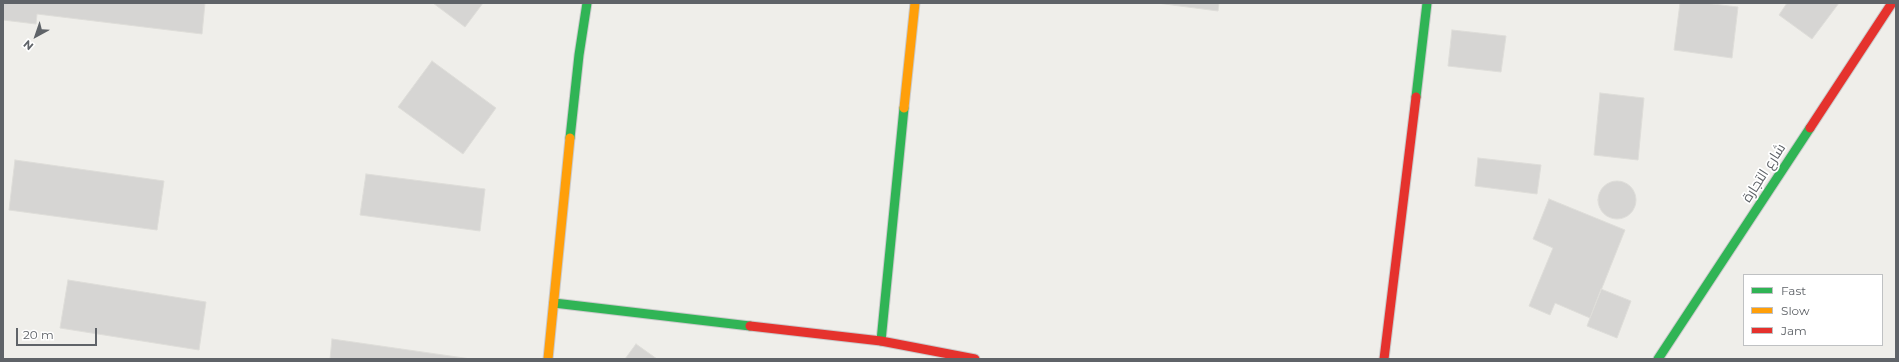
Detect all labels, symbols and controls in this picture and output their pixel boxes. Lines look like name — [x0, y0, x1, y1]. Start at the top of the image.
north arrow — [16, 16, 56, 56]
text: N — [20, 37, 36, 53]
street label: شارع التجارة — [1739, 140, 1789, 206]
legend — [1743, 274, 1883, 346]
text: Fast — [1781, 283, 1806, 298]
text: Slow — [1781, 303, 1810, 318]
scale bar — [18, 320, 99, 346]
text: Jam — [1781, 323, 1807, 338]
text: 20 m — [23, 327, 54, 342]

